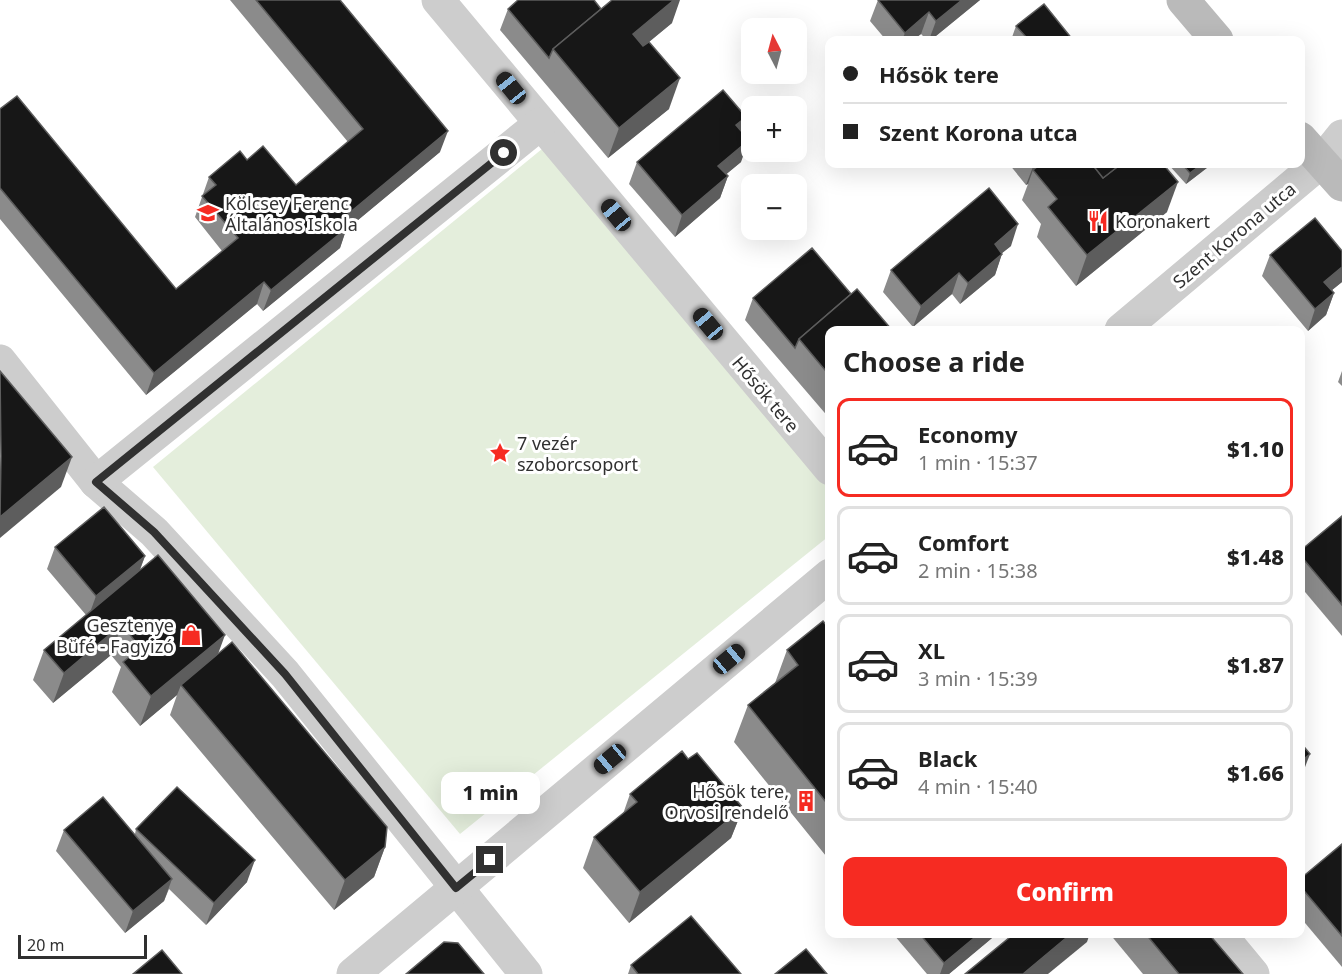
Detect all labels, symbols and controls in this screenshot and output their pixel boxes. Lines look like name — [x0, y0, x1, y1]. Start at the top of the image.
north arrow — [741, 18, 807, 84]
map controls — [741, 18, 807, 240]
text: Hősök tere — [879, 59, 999, 89]
car — [493, 68, 529, 108]
button: + — [741, 96, 807, 162]
text: Szent Korona utca — [879, 117, 1078, 147]
route start — [490, 139, 517, 166]
button: − — [741, 174, 807, 240]
street label: Szent Korona utca — [1168, 177, 1300, 293]
place label: Kölcsey Ferenc Általános Iskola — [225, 191, 358, 236]
car — [598, 195, 634, 235]
school or university icon: Kölcsey Ferenc Általános Iskola — [196, 201, 220, 225]
restaurant icon: Koronakert — [1086, 209, 1110, 233]
place label: Koronakert — [1115, 209, 1210, 233]
car — [690, 304, 726, 344]
text: Choose a ride — [843, 343, 1025, 380]
street label: Hősök tere — [727, 351, 805, 437]
text: Economy — [918, 419, 1017, 449]
icon: car — [846, 421, 900, 475]
place label: 7 vezér szoborcsoport — [517, 431, 639, 476]
text: $1.10 — [1227, 433, 1284, 463]
place icon: 7 vezér szoborcsoport — [488, 441, 512, 465]
text: 1 min · 15:37 — [918, 449, 1038, 476]
text: Comfort — [918, 527, 1009, 557]
icon: car — [846, 529, 900, 583]
text: $1.48 — [1227, 541, 1284, 571]
text: 2 min · 15:38 — [918, 557, 1038, 584]
place label: Gesztenye Büfé - Fagyizó — [56, 613, 174, 658]
shop icon: Gesztenye Büfé - Fagyizó — [179, 623, 203, 647]
text: XL — [918, 635, 945, 665]
icon: car — [846, 637, 900, 691]
car — [709, 641, 749, 677]
text: $1.87 — [1227, 649, 1284, 679]
text: 3 min · 15:39 — [918, 665, 1038, 692]
car — [590, 741, 630, 777]
text: Black — [918, 743, 977, 773]
icon: car — [846, 745, 900, 799]
text: $1.66 — [1227, 757, 1284, 787]
callout: 1 min — [440, 773, 540, 815]
text: 4 min · 15:40 — [918, 773, 1038, 800]
text: 1 min — [463, 779, 518, 806]
place label: Hősök tere, Orvosi rendelő — [664, 779, 789, 824]
building icon: Hősök tere, Orvosi rendelő — [794, 789, 818, 813]
route end — [476, 846, 503, 873]
button: Confirm — [843, 857, 1287, 926]
scale bar — [18, 932, 147, 960]
text: 20 m — [27, 934, 64, 956]

